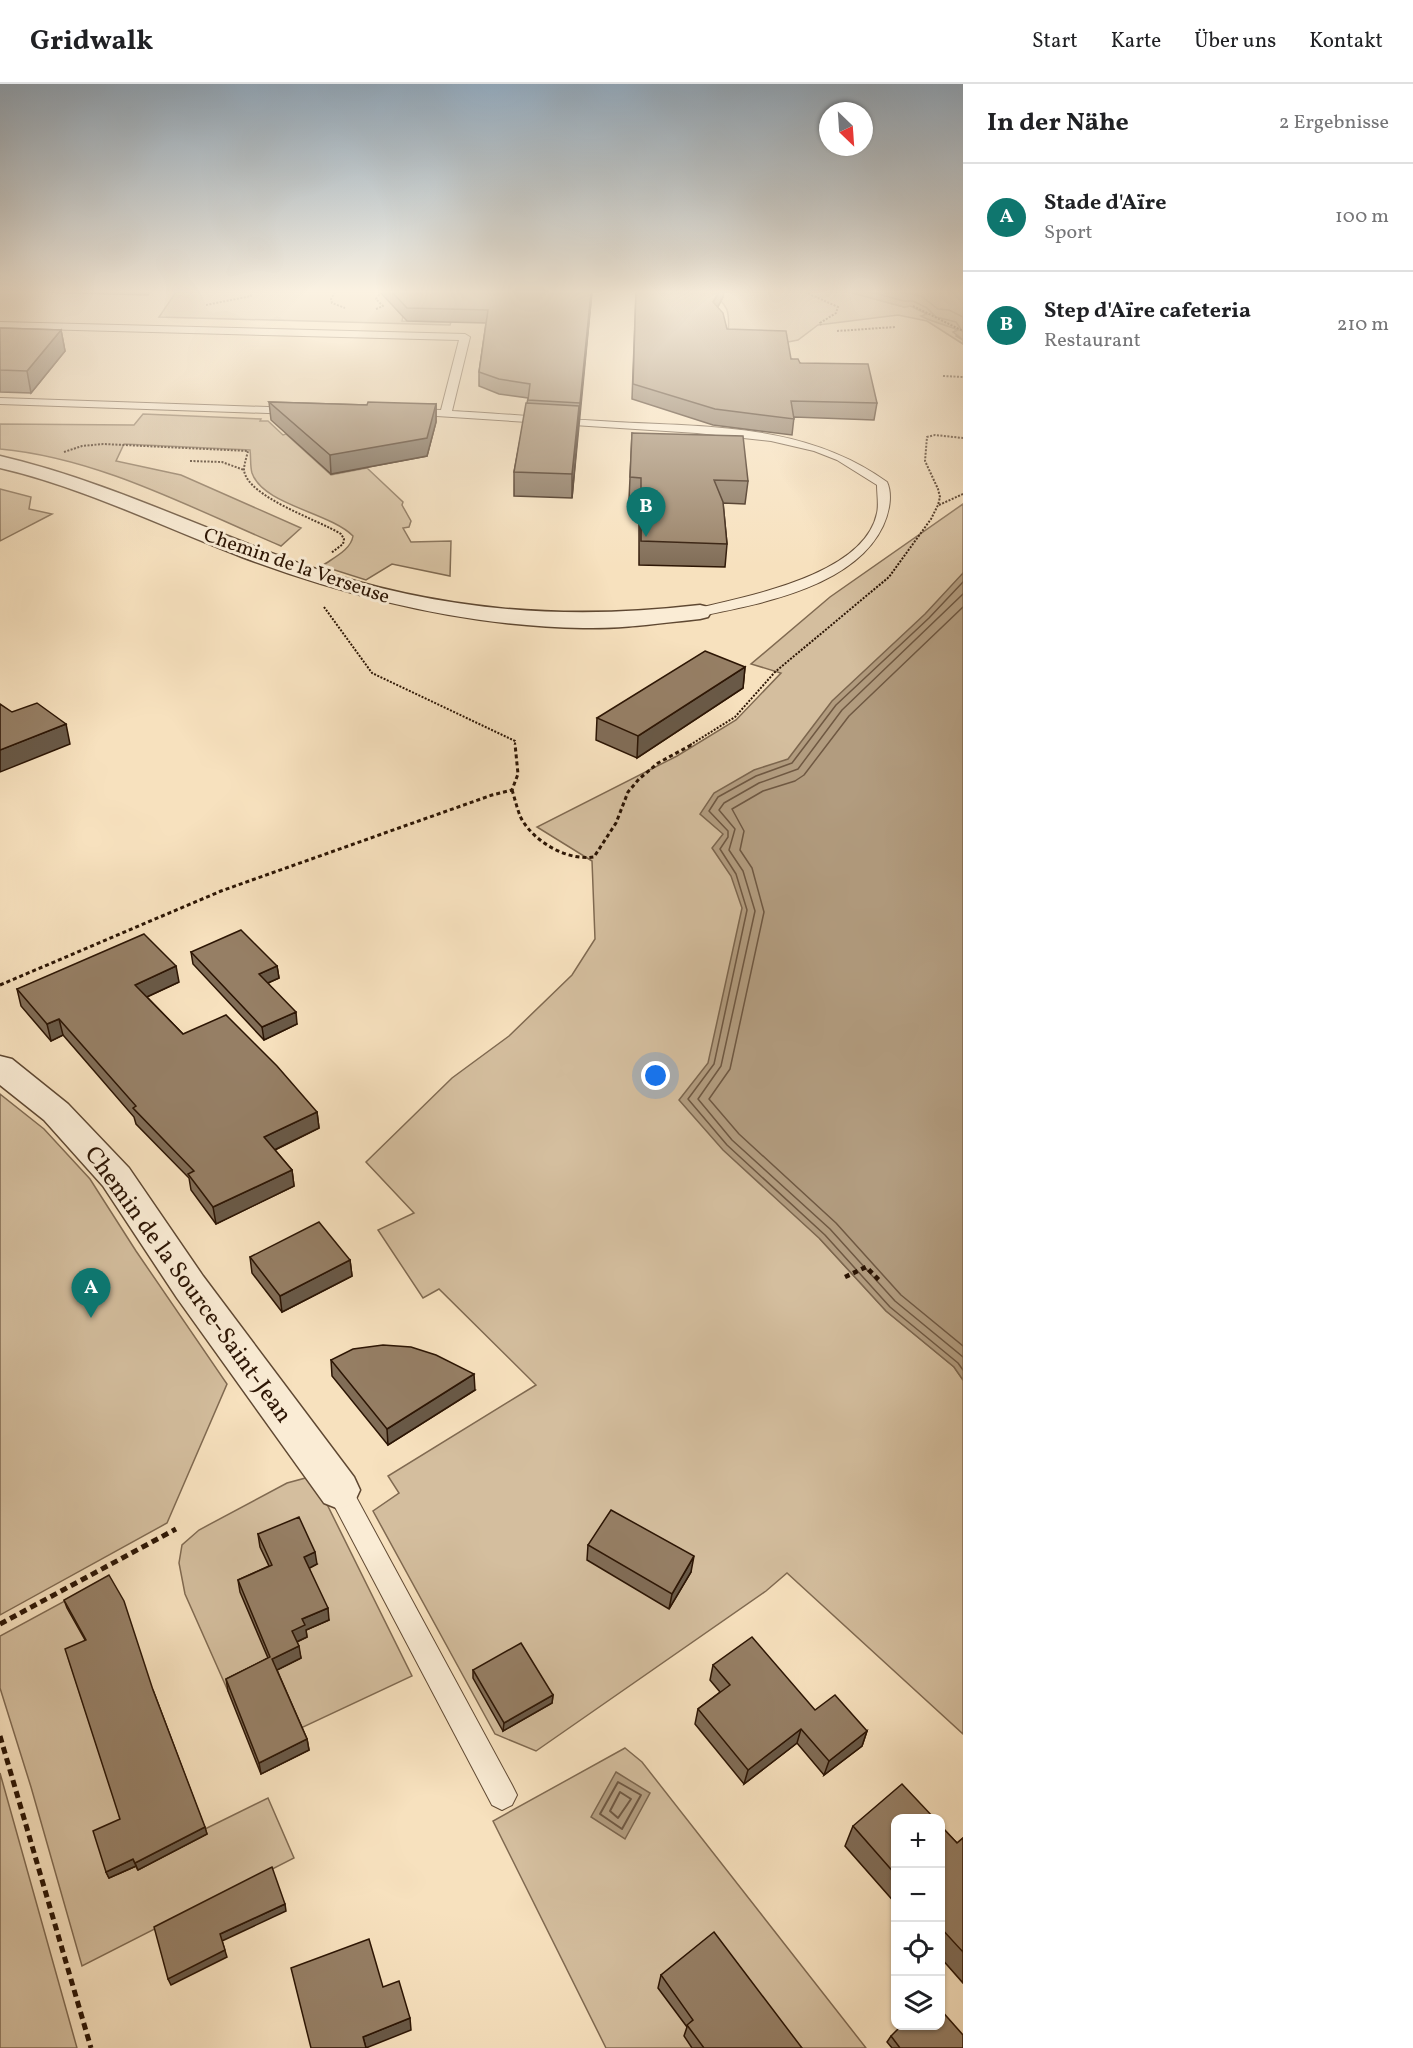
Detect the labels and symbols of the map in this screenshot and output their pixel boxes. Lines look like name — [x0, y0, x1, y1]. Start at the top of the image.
north arrow — [819, 102, 873, 156]
pin: B — [626, 488, 666, 537]
street label: Chemin de la Verseuse — [199, 522, 393, 612]
your location — [641, 1061, 670, 1090]
street label: Chemin de la Source-Saint-Jean — [75, 1140, 299, 1431]
pin: A — [72, 1268, 110, 1318]

